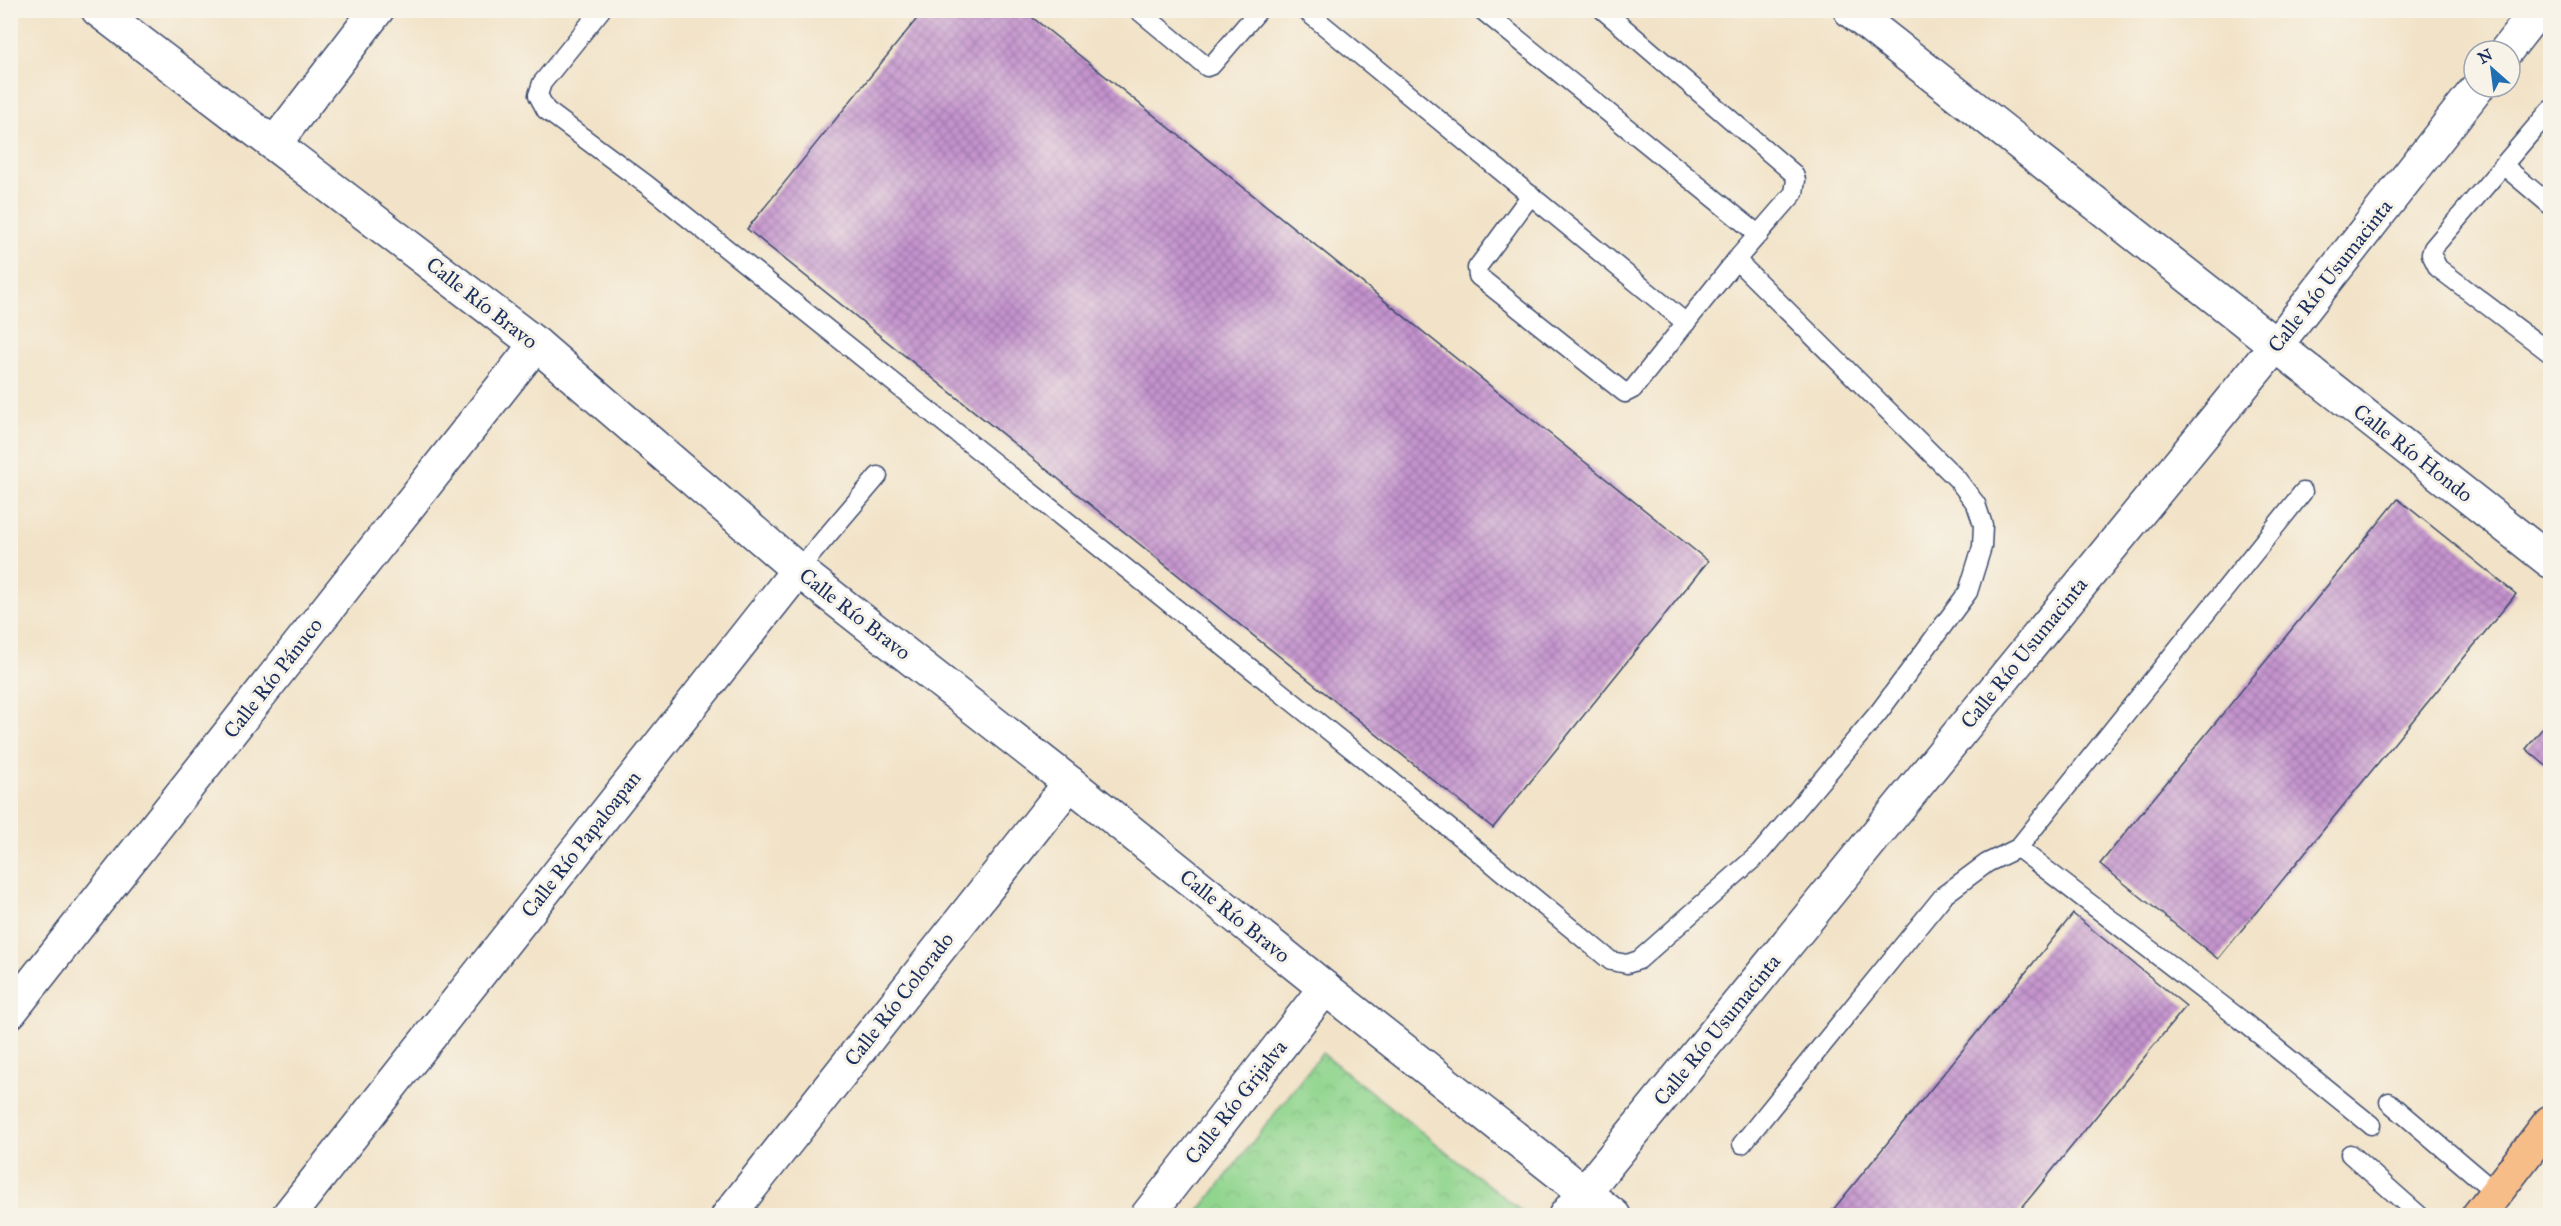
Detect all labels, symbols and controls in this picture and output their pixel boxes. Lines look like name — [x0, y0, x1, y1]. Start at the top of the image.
north arrow — [2462, 39, 2522, 99]
text: N — [2475, 44, 2496, 68]
street label: Calle Río Usumacinta — [2262, 194, 2398, 358]
street label: Calle Río Bravo — [421, 251, 543, 355]
street label: Calle Río Hondo — [2348, 398, 2478, 508]
street label: Calle Río Bravo — [794, 562, 916, 666]
street label: Calle Río Usumacinta — [1955, 572, 2093, 734]
street label: Calle Río Pánuco — [218, 612, 328, 744]
street label: Calle Río Papaloapan — [516, 765, 646, 923]
street label: Calle Río Bravo — [1175, 864, 1296, 969]
street label: Calle Río Colorado — [839, 927, 959, 1071]
street label: Calle Río Usumacinta — [1648, 949, 1786, 1111]
street label: Calle Río Grijalva — [1179, 1034, 1293, 1169]

